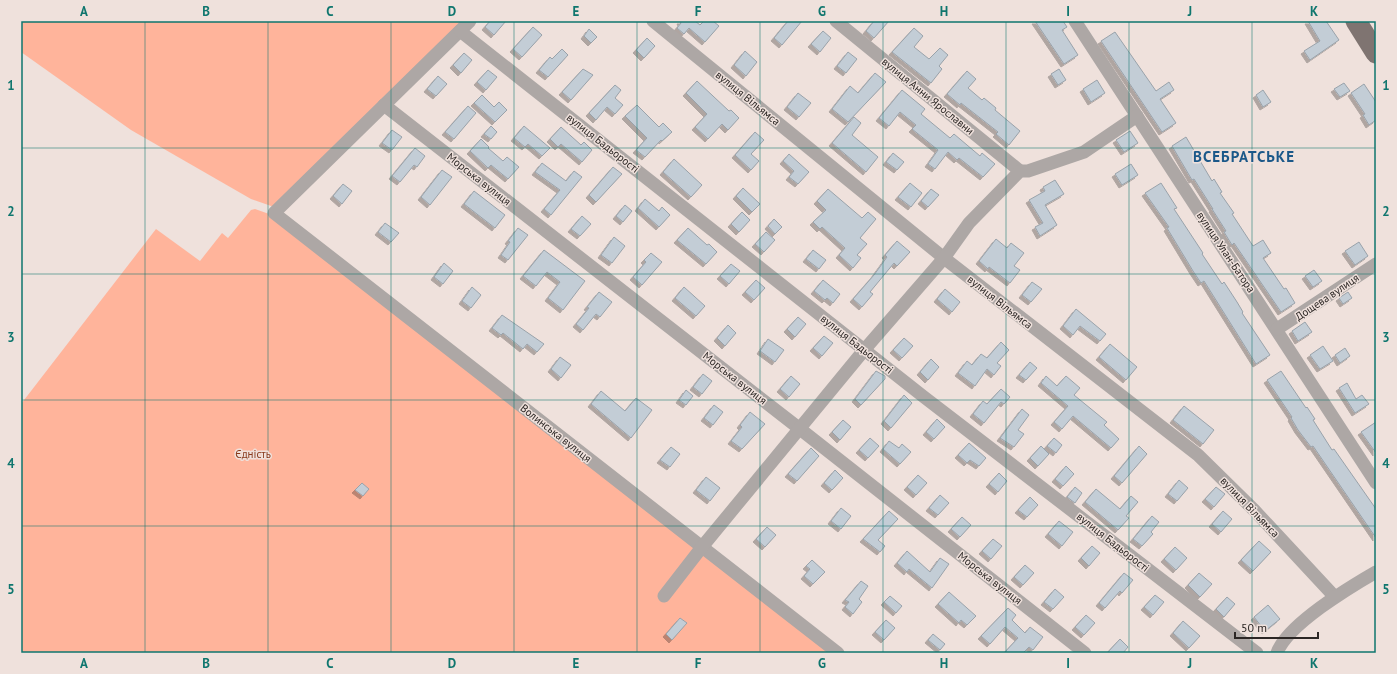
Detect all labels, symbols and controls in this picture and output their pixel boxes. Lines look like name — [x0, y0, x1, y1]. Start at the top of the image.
text: A — [80, 3, 88, 20]
text: B — [202, 3, 210, 20]
text: C — [326, 3, 334, 20]
text: D — [448, 3, 456, 20]
text: E — [573, 3, 580, 20]
text: F — [695, 3, 702, 20]
text: G — [818, 3, 826, 20]
text: H — [940, 3, 948, 20]
text: I — [1066, 3, 1070, 20]
text: J — [1187, 3, 1192, 20]
text: K — [1310, 3, 1318, 20]
street label: вулиця Анни Ярославни — [879, 55, 977, 137]
street label: вулиця Вільямса — [713, 68, 783, 128]
text: 1 — [7, 77, 15, 94]
text: 1 — [1382, 77, 1390, 94]
street label: вулиця Бадьорості — [564, 110, 642, 176]
district label: ВСЕБРАТСЬКЕ — [1193, 147, 1295, 166]
street label: Морська вулиця — [444, 150, 514, 208]
text: 2 — [7, 203, 15, 220]
text: 2 — [1382, 203, 1390, 220]
street label: вулиця Улан-Батора — [1194, 209, 1258, 295]
street label: Дощева вулиця — [1292, 271, 1362, 323]
street label: вулиця Вільямса — [965, 272, 1035, 332]
street label: вулиця Бадьорості — [818, 311, 896, 377]
text: 3 — [7, 329, 15, 346]
text: 3 — [1382, 329, 1390, 346]
street label: Морська вулиця — [700, 349, 770, 407]
street label: Волинська вулиця — [518, 401, 594, 465]
park label: Єдність — [235, 447, 271, 461]
text: 4 — [7, 455, 15, 472]
text: 4 — [1382, 455, 1390, 472]
street label: вулиця Вільямса — [1218, 474, 1282, 540]
street label: вулиця Бадьорості — [1074, 509, 1152, 575]
street label: Морська вулиця — [955, 549, 1025, 607]
text: 5 — [7, 581, 15, 598]
text: 5 — [1382, 581, 1390, 598]
scale bar — [1235, 614, 1318, 640]
text: 50 m — [1241, 620, 1267, 635]
text: A — [80, 655, 88, 672]
text: B — [202, 655, 210, 672]
text: C — [326, 655, 334, 672]
text: D — [448, 655, 456, 672]
text: E — [573, 655, 580, 672]
text: F — [695, 655, 702, 672]
text: G — [818, 655, 826, 672]
text: H — [940, 655, 948, 672]
text: I — [1066, 655, 1070, 672]
text: J — [1187, 655, 1192, 672]
text: K — [1310, 655, 1318, 672]

